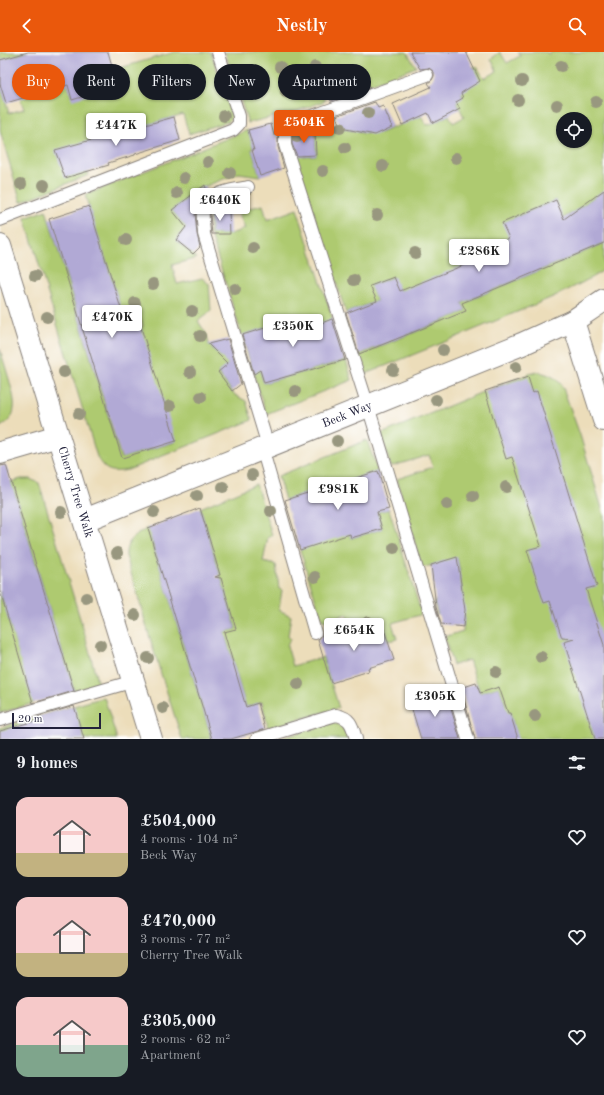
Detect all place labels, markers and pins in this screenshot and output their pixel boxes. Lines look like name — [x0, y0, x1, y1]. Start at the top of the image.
pin: £504K — [276, 110, 332, 144]
pin: £447K — [88, 113, 144, 147]
pin: £640K — [192, 188, 248, 222]
pin: £286K — [451, 239, 507, 273]
pin: £470K — [84, 305, 140, 339]
pin: £350K — [265, 314, 321, 348]
pin: £981K — [310, 477, 366, 511]
pin: £654K — [326, 618, 382, 652]
pin: £305K — [407, 684, 463, 718]

